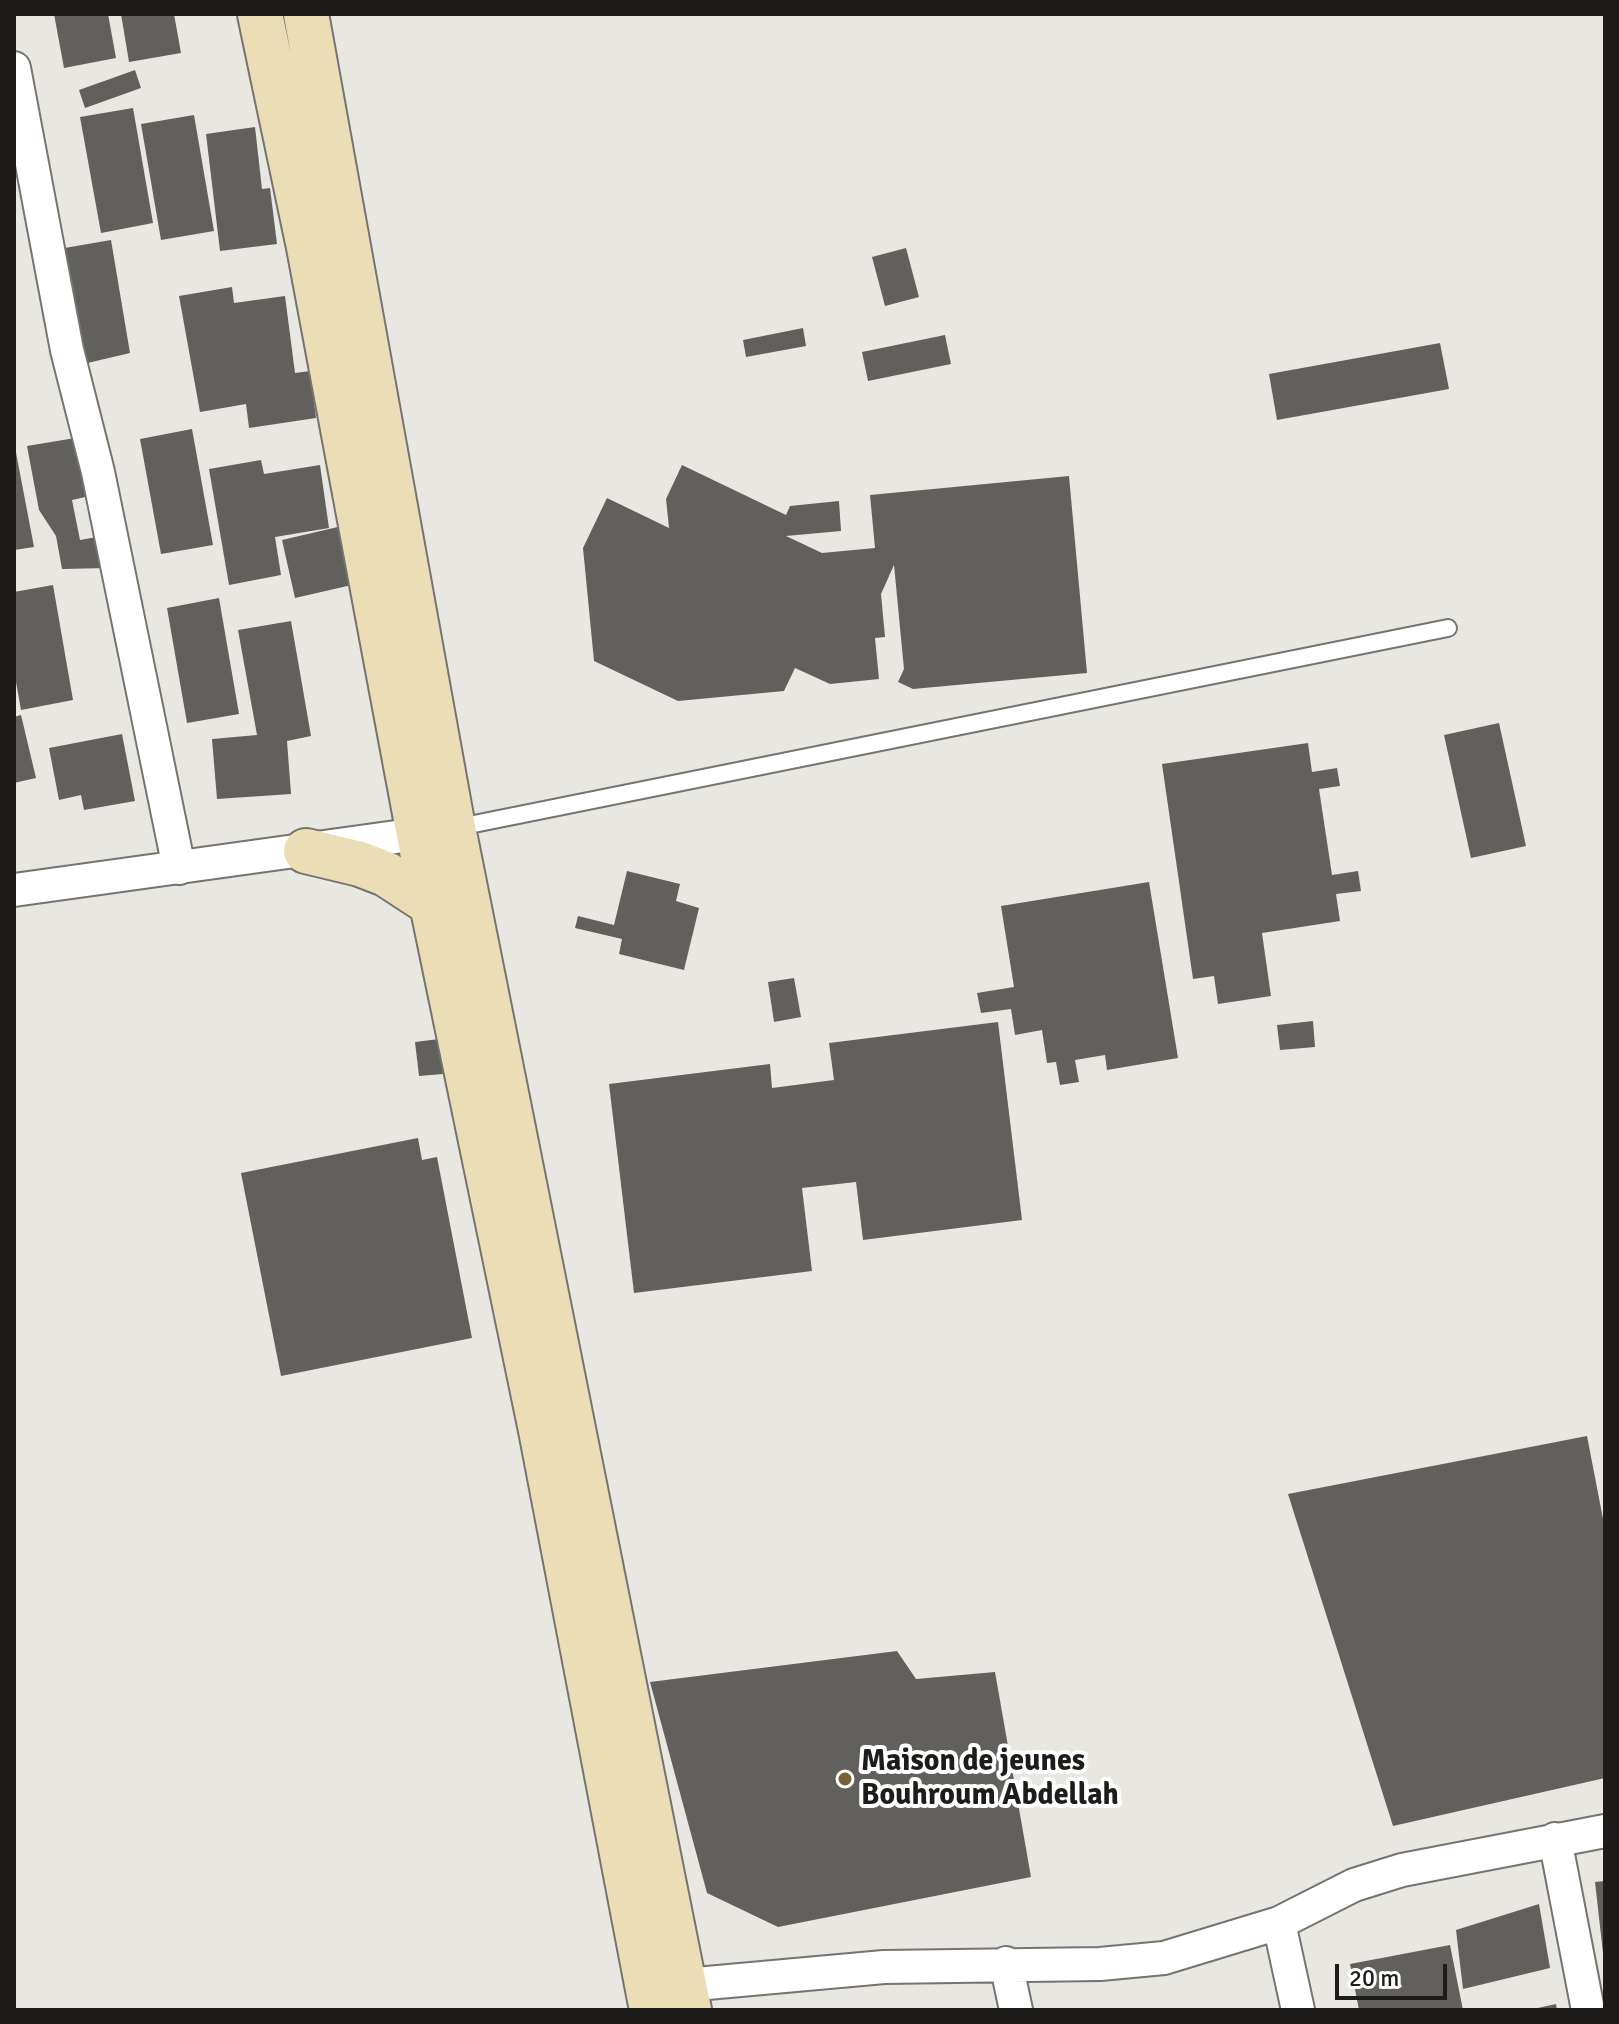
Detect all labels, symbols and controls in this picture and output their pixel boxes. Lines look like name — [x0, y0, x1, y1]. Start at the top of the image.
place label: Maison de jeunes Bouhroum Abdellah — [861, 1744, 1119, 1814]
marker: Maison de jeunes Bouhroum Abdellah — [836, 1770, 854, 1788]
scale bar — [1339, 1948, 1451, 1998]
text: 20 m — [1349, 1963, 1399, 1993]

